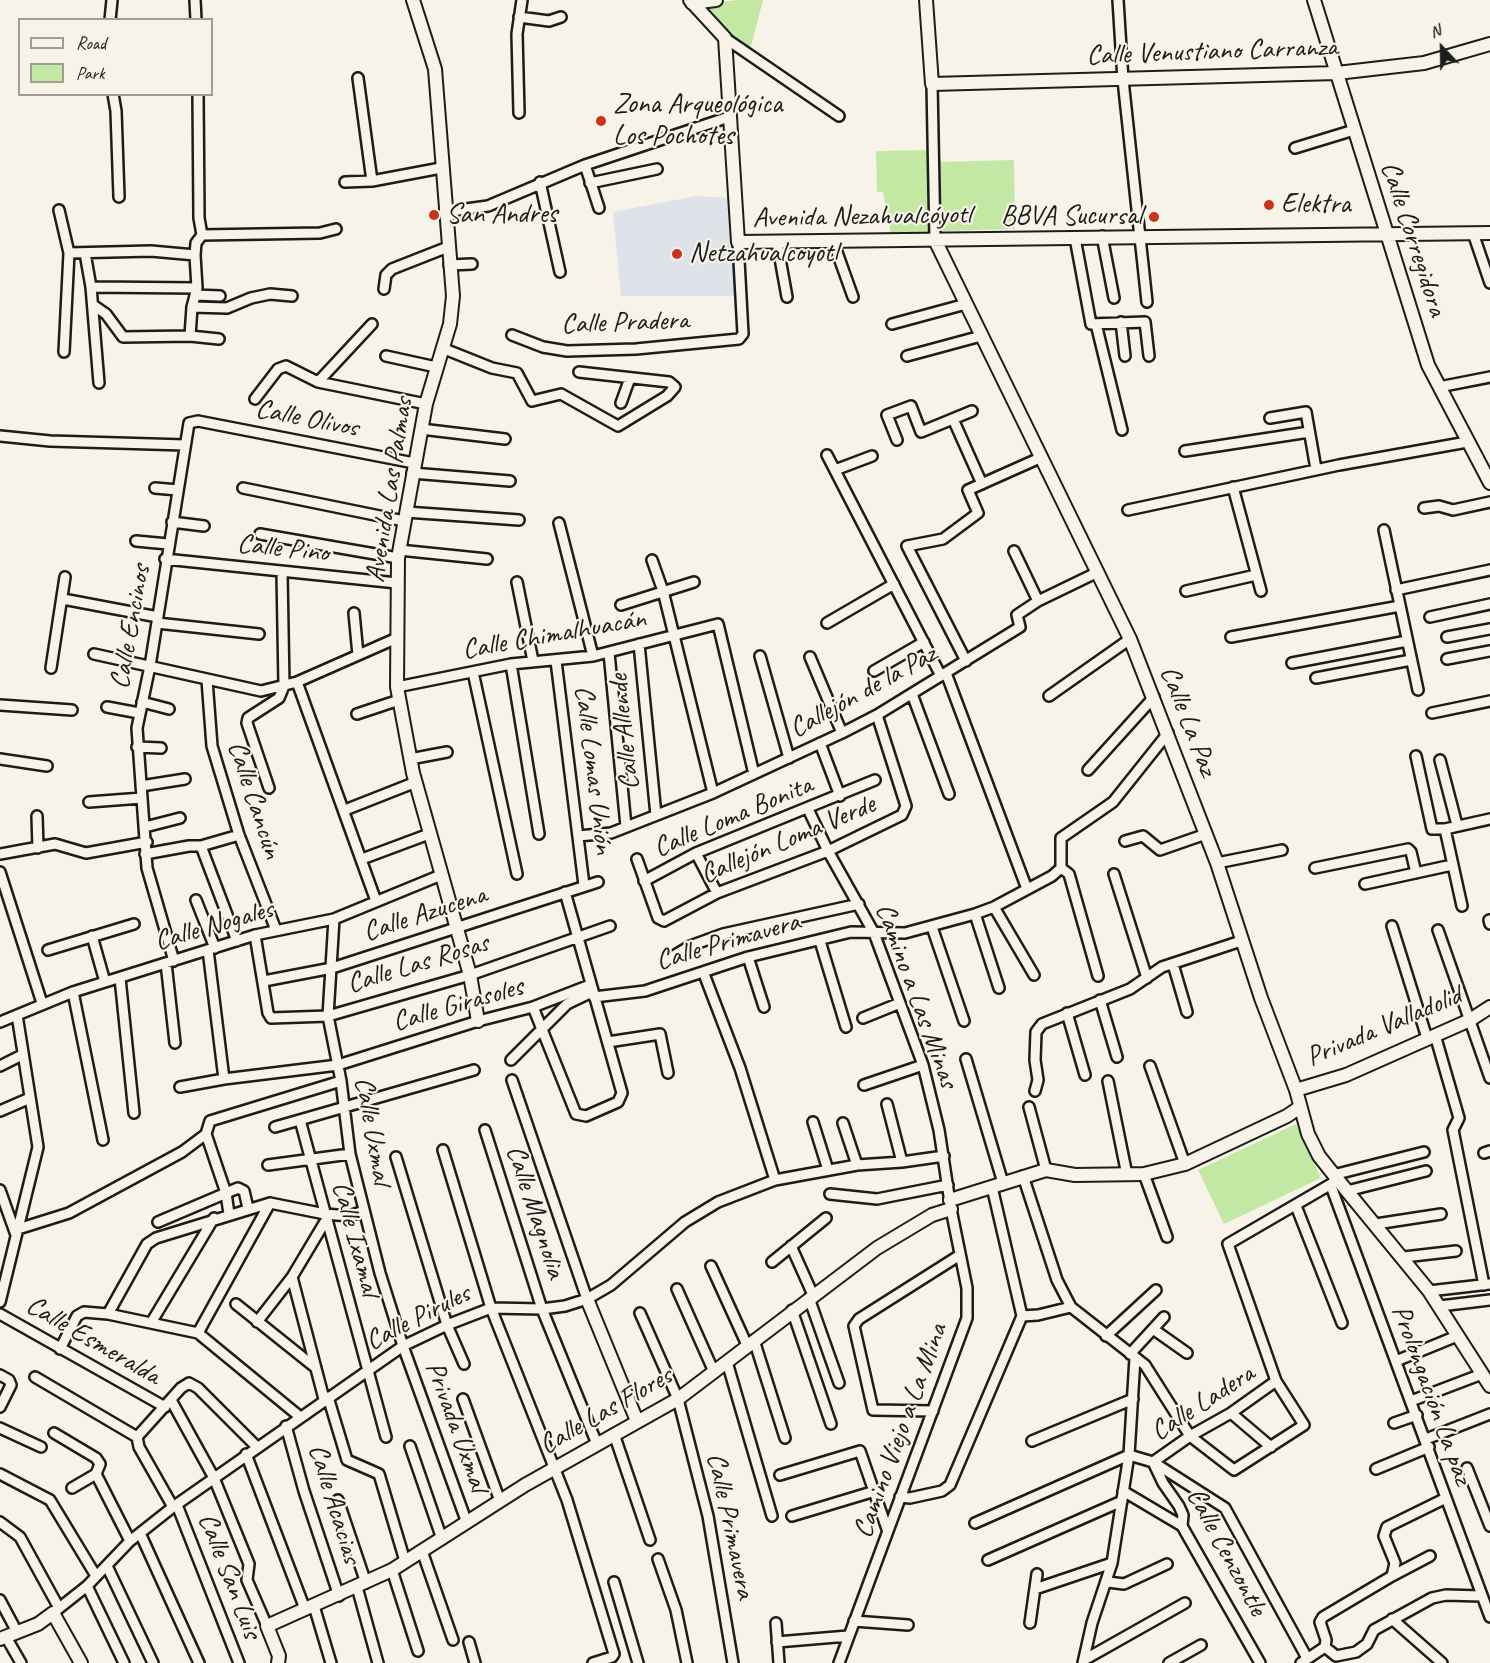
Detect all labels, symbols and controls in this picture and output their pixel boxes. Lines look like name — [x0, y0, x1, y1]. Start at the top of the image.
legend — [18, 18, 213, 96]
north arrow — [1412, 18, 1472, 78]
text: N — [1427, 20, 1444, 42]
street label: Calle Venustiano Carranza — [1086, 31, 1338, 73]
text: Road — [76, 32, 106, 54]
text: Park — [76, 62, 105, 84]
place label: Zona Arqueológica Los Pochotes — [613, 88, 782, 154]
marker: Zona Arqueológica Los Pochotes — [594, 114, 608, 128]
street label: Calle Corregidora — [1372, 157, 1454, 321]
place label: Elektra — [1281, 188, 1350, 222]
place label: San Andres — [446, 198, 557, 232]
street label: Avenida Nezahualcóyotl — [752, 198, 972, 236]
marker: Elektra — [1262, 198, 1276, 212]
place label: BBVA Sucursal — [1001, 200, 1142, 234]
marker: San Andres — [427, 208, 441, 222]
marker: BBVA Sucursal — [1147, 210, 1161, 224]
place label: Netzahualcoyotl — [689, 237, 838, 271]
marker: Netzahualcoyotl — [670, 247, 684, 261]
street label: Calle Pradera — [561, 304, 689, 342]
street label: Calle Olivos — [253, 393, 361, 445]
street label: Avenida Las Palmas — [359, 395, 421, 585]
street label: Calle Pino — [236, 527, 330, 571]
street label: Calle Encinos — [104, 562, 158, 692]
street label: Calle Chimalhuacán — [460, 602, 648, 668]
street label: Callejón de la Paz — [784, 638, 942, 746]
street label: Calle La Paz — [1152, 661, 1224, 781]
street label: Calle Allende — [602, 673, 648, 791]
street label: Calle Lomas Unión — [566, 684, 620, 856]
street label: Calle Cancún — [219, 737, 289, 863]
street label: Calle Loma Bonita — [649, 768, 817, 866]
street label: Callejón Loma Verde — [696, 788, 880, 892]
street label: Calle Azucena — [359, 878, 491, 950]
street label: Calle Nogales — [151, 893, 277, 959]
street label: Camino a Las Minas — [867, 899, 965, 1093]
street label: Calle Primavera — [652, 905, 804, 979]
street label: Calle Las Rosas — [343, 927, 493, 1001]
street label: Calle Girasoles — [389, 970, 527, 1040]
street label: Privada Valladolid — [1301, 979, 1467, 1075]
street label: Calle Uxmal — [346, 1074, 398, 1188]
street label: Calle Magnolia — [498, 1141, 572, 1283]
street label: Calle Ixamal — [324, 1178, 386, 1300]
street label: Calle Pirules — [360, 1277, 476, 1359]
street label: Calle Esmeralda — [20, 1289, 166, 1393]
street label: Prolongación La paz — [1383, 1301, 1479, 1489]
street label: Camino Viejo a La Mina — [847, 1319, 955, 1543]
street label: Privada Uxmal — [417, 1357, 495, 1497]
street label: Calle Ladera — [1145, 1357, 1261, 1449]
street label: Calle Las Flores — [534, 1359, 678, 1463]
street label: Calle Acacias — [300, 1440, 368, 1568]
street label: Calle Primavera — [698, 1450, 762, 1602]
street label: Calle Cenzontle — [1178, 1482, 1274, 1622]
street label: Calle San Luis — [190, 1509, 268, 1643]

